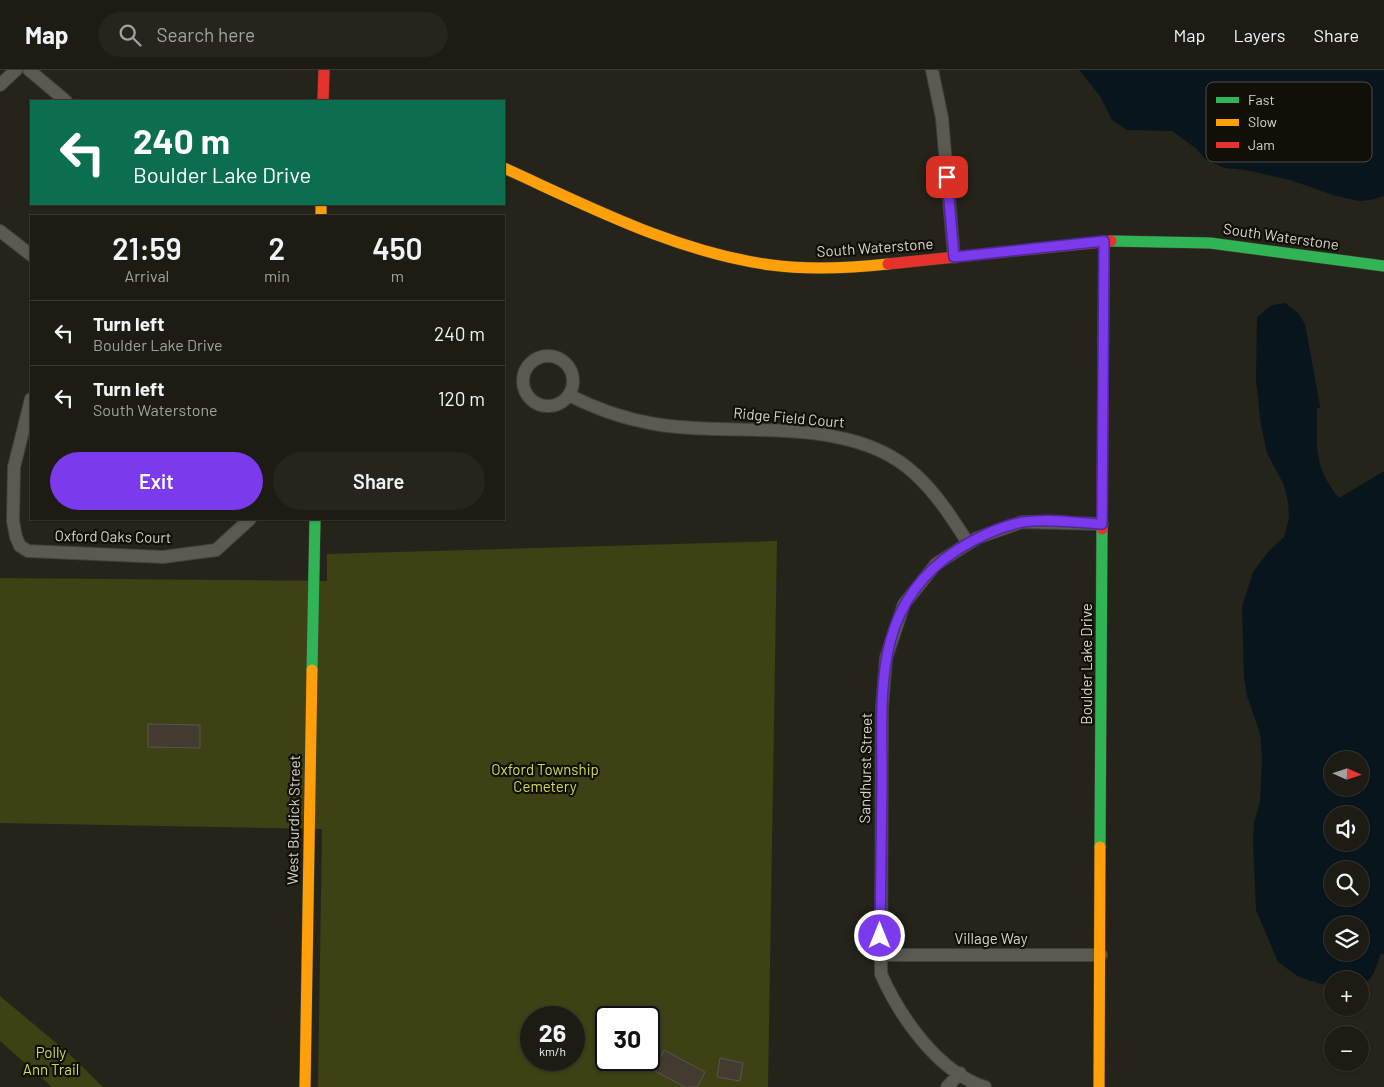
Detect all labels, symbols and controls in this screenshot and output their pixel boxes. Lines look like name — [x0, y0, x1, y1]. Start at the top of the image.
search box — [98, 12, 448, 57]
text: Map — [25, 20, 68, 49]
icon: search — [116, 21, 144, 49]
text: Search here — [156, 23, 255, 46]
text: Map — [1173, 24, 1205, 46]
text: Layers — [1233, 24, 1286, 46]
text: Share — [1314, 24, 1359, 46]
legend — [1206, 82, 1372, 162]
text: Fast — [1248, 91, 1274, 108]
text: Slow — [1248, 113, 1277, 130]
text: 240 m — [133, 119, 230, 161]
icon: left — [50, 120, 115, 185]
text: Jam — [1248, 136, 1275, 153]
pin — [926, 156, 968, 198]
text: Boulder Lake Drive — [133, 161, 311, 187]
icon: arrive — [933, 163, 961, 191]
street label: South Waterstone — [1222, 219, 1340, 253]
text: 21:59 — [112, 230, 182, 266]
text: 2 — [269, 230, 285, 266]
text: 450 — [372, 230, 423, 266]
street label: South Waterstone — [816, 234, 934, 260]
text: Arrival — [125, 266, 169, 285]
text: min — [264, 266, 290, 285]
text: m — [391, 266, 404, 285]
text: Turn left — [93, 312, 164, 335]
icon: left — [50, 319, 78, 347]
text: 240 m — [434, 322, 485, 345]
text: Boulder Lake Drive — [93, 335, 223, 354]
text: Turn left — [93, 377, 164, 400]
icon: left — [50, 384, 78, 412]
text: 120 m — [438, 387, 485, 410]
text: South Waterstone — [93, 400, 218, 419]
street label: Ridge Field Court — [733, 403, 845, 431]
button: Exit — [50, 452, 263, 510]
button: Share — [273, 452, 485, 510]
street label: Oxford Oaks Court — [54, 526, 172, 546]
street label: Boulder Lake Drive — [1077, 603, 1095, 725]
street label: Sandhurst Street — [855, 712, 875, 823]
north arrow — [1324, 751, 1369, 796]
map controls — [1324, 751, 1369, 1071]
street label: West Burdick Street — [283, 755, 303, 885]
park label: Oxford Township Cemetery — [491, 760, 599, 795]
button: sound — [1324, 806, 1369, 851]
button: search — [1324, 861, 1369, 906]
position arrow — [853, 909, 905, 961]
button: layers — [1324, 916, 1369, 961]
street label: Village Way — [954, 929, 1028, 947]
button: + — [1324, 971, 1369, 1016]
speed limit sign: 30 — [595, 1006, 660, 1071]
text: 26 — [539, 1017, 566, 1047]
button: − — [1324, 1026, 1369, 1071]
park label: Polly Ann Trail — [23, 1043, 79, 1078]
text: km/h — [539, 1044, 566, 1058]

